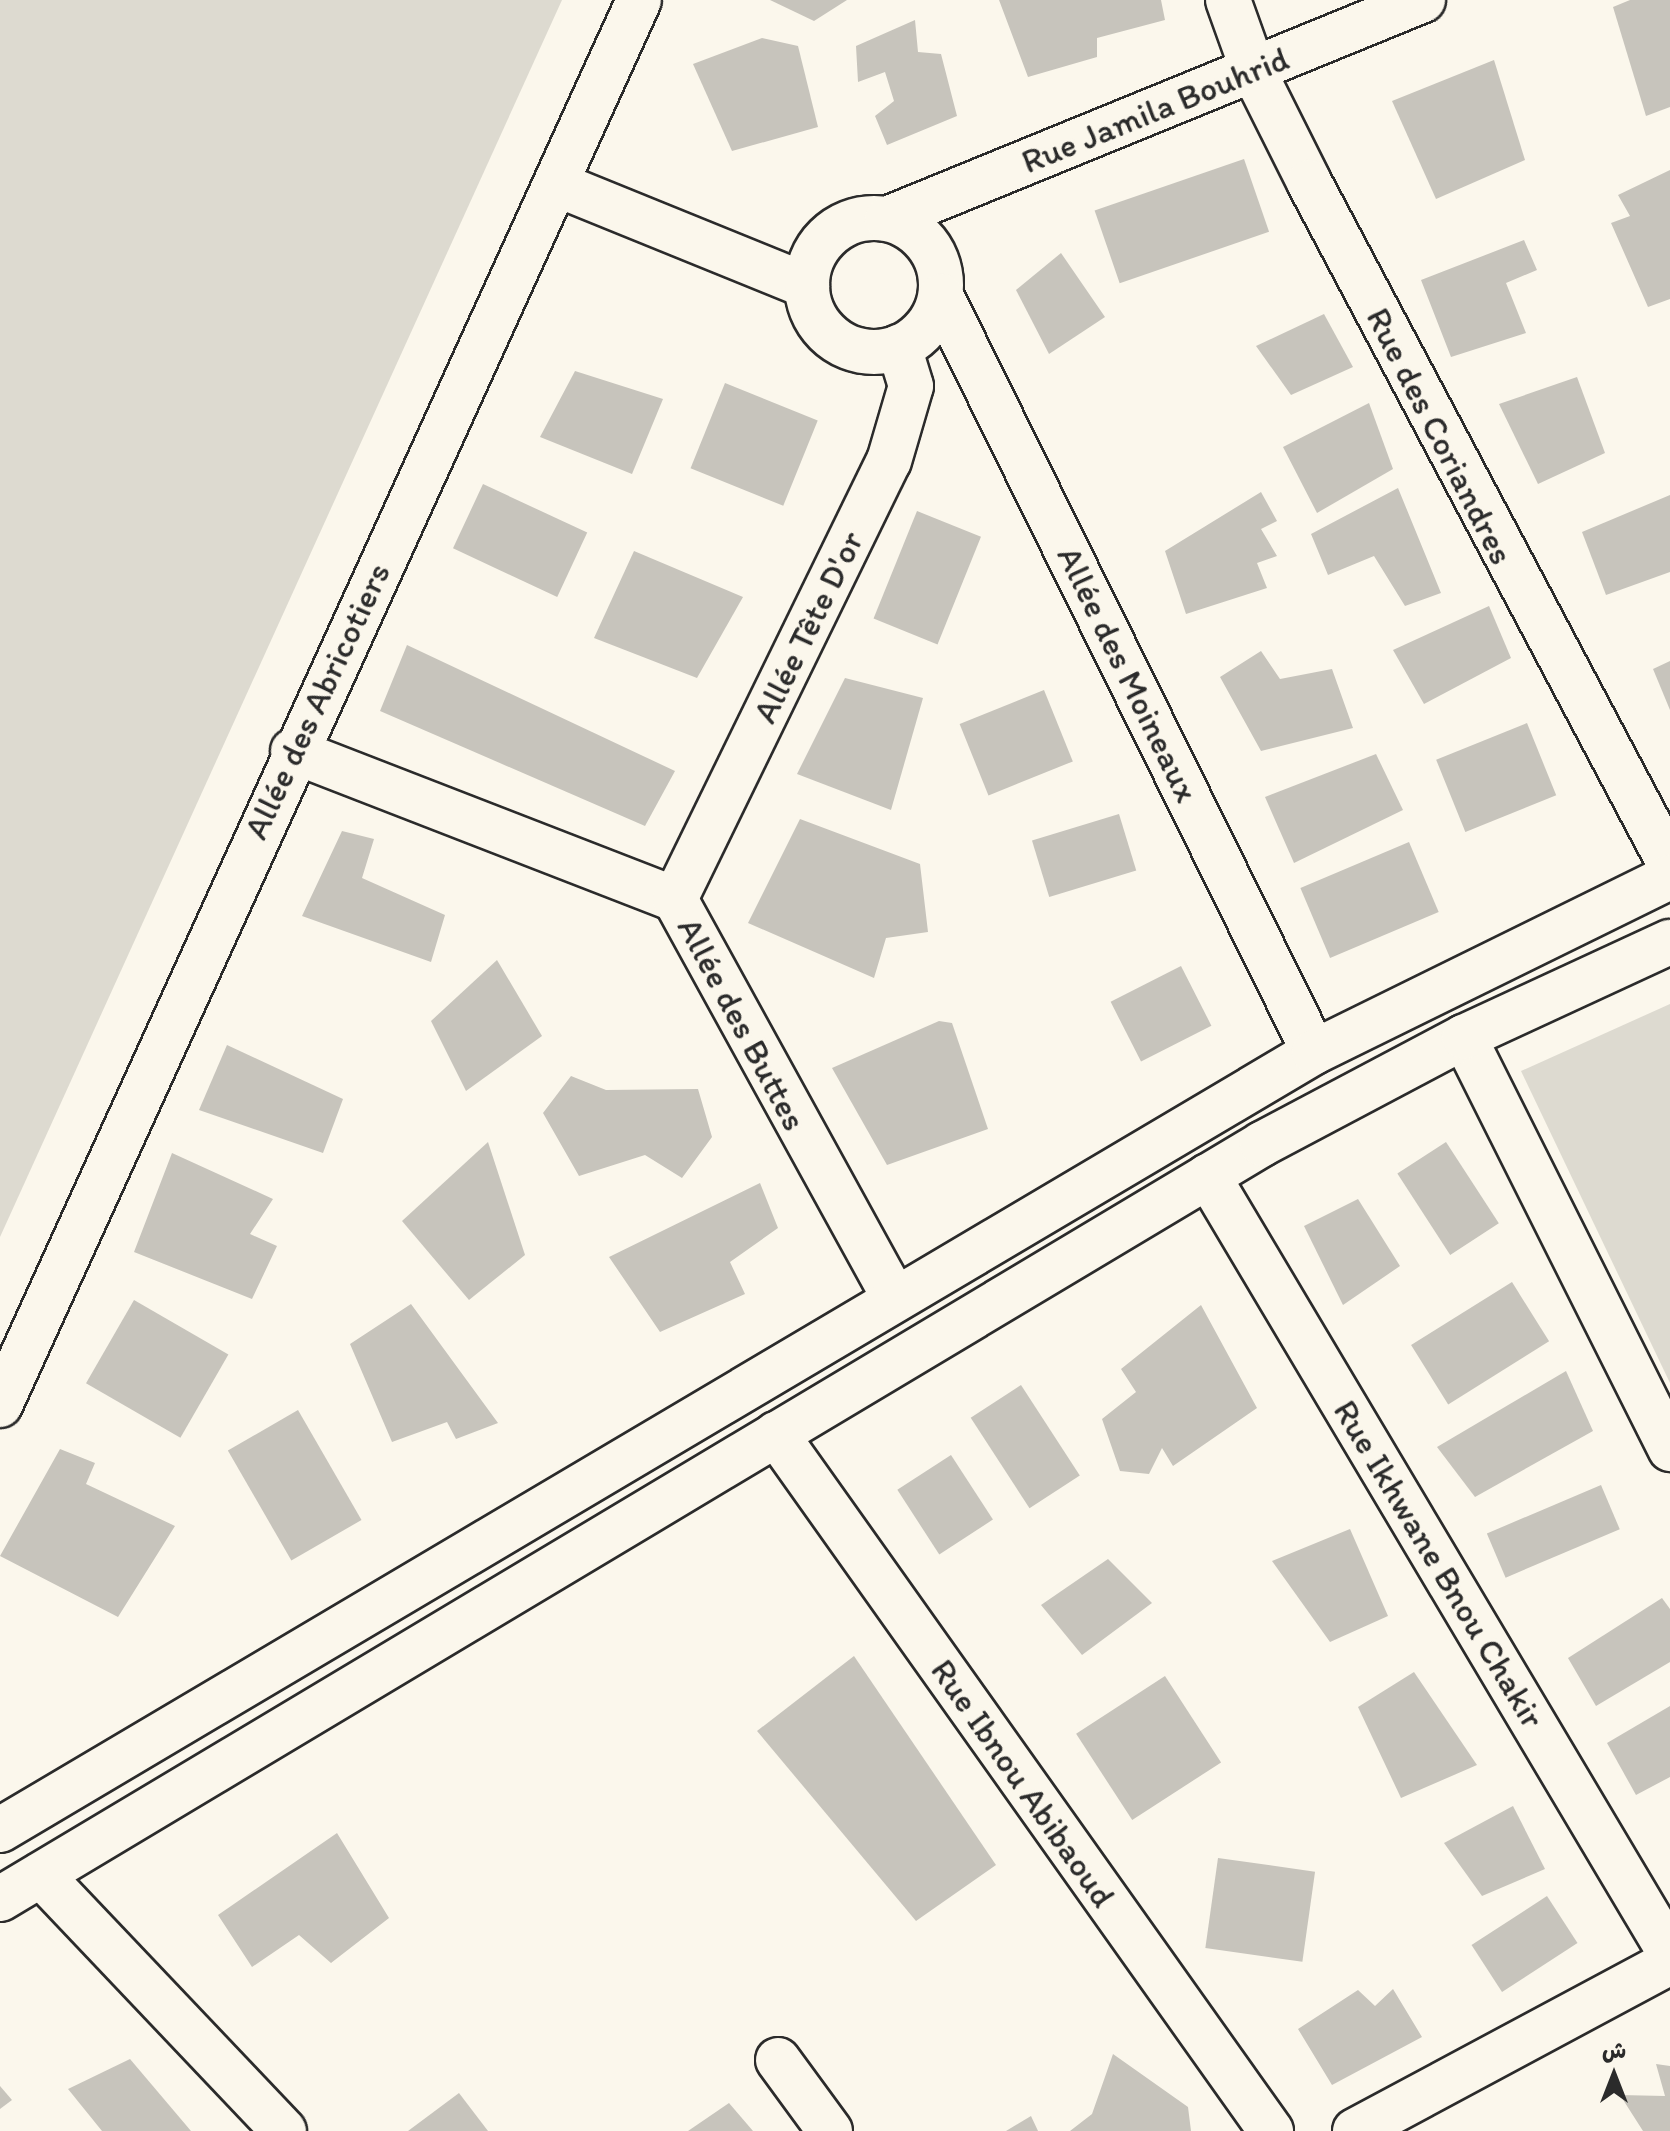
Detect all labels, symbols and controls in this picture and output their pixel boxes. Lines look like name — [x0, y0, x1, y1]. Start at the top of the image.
street label: Rue Jamila Bouhrid — [1015, 38, 1295, 182]
street label: Rue des Coriandres — [1358, 301, 1522, 571]
street label: Allée Tête D'or — [744, 524, 872, 730]
street label: Allée des Moineaux — [1048, 539, 1208, 809]
street label: Allée des Abricotiers — [235, 557, 399, 845]
street label: Allée des Buttes — [669, 911, 815, 1137]
street label: Rue Ikhwane Bnou Chakir — [1325, 1392, 1553, 1736]
street label: Rue Ibnou Abibaoud — [922, 1652, 1124, 1914]
north arrow — [1574, 2035, 1654, 2115]
text: ش — [1602, 2037, 1626, 2064]

